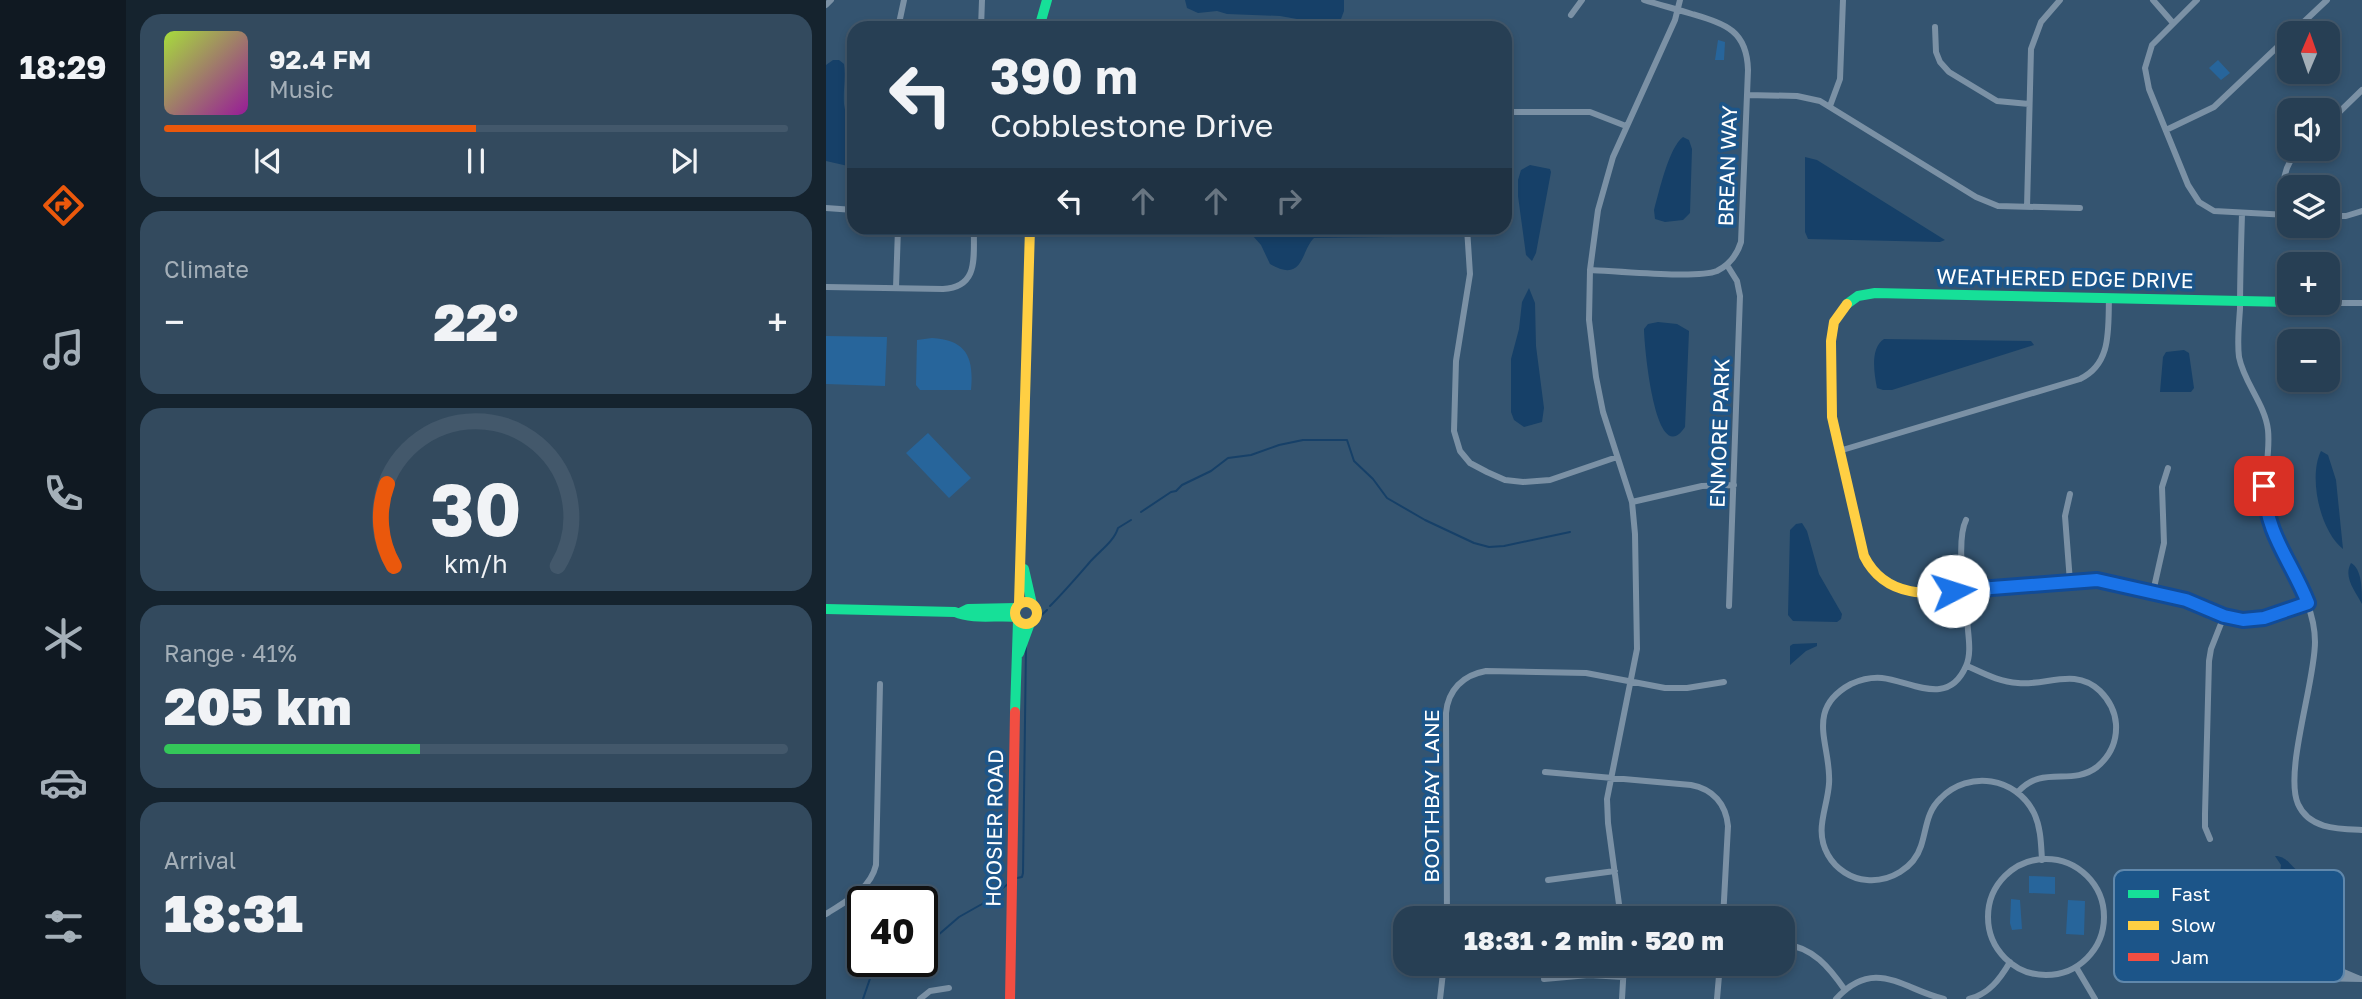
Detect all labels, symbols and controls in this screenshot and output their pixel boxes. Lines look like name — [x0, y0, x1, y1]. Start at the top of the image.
north arrow — [2277, 21, 2340, 84]
map controls — [2277, 21, 2340, 392]
text: 92.4 FM — [269, 44, 371, 75]
text: 390 m — [990, 46, 1138, 105]
text: 18:29 — [19, 48, 107, 86]
icon: left — [875, 49, 966, 140]
text: Music — [269, 75, 334, 103]
button: sound — [2277, 98, 2340, 161]
street label: BREAN WAY — [1712, 105, 1742, 227]
text: Cobblestone Drive — [990, 106, 1273, 144]
icon: previous — [249, 142, 287, 180]
icon: pause — [457, 142, 495, 180]
icon: next — [665, 142, 703, 180]
button: layers — [2277, 175, 2340, 238]
icon: directions — [39, 181, 88, 230]
icon: left — [1051, 182, 1089, 220]
icon: ahead — [1124, 182, 1162, 220]
icon: ahead — [1197, 182, 1235, 220]
icon: right — [1270, 182, 1308, 220]
button: + — [2277, 252, 2340, 315]
text: Climate — [164, 255, 249, 283]
street label: WEATHERED EDGE DRIVE — [1936, 263, 2194, 293]
text: 22° — [434, 290, 518, 352]
text: − — [164, 299, 185, 344]
text: + — [767, 299, 788, 344]
icon: music — [39, 325, 88, 374]
button: − — [2277, 329, 2340, 392]
street label: ENMORE PARK — [1703, 358, 1735, 508]
pin — [2234, 456, 2294, 516]
text: 30 — [430, 465, 522, 552]
icon: arrive — [2245, 467, 2283, 505]
icon: phone — [39, 469, 88, 518]
text: km/h — [444, 547, 508, 578]
position arrow — [1916, 554, 1990, 628]
icon: climate — [39, 614, 88, 663]
text: Range · 41% — [164, 639, 297, 667]
text: 205 km — [164, 674, 352, 736]
street label: BOOTHBAY LANE — [1418, 709, 1444, 883]
street label: HOOSIER ROAD — [980, 749, 1008, 907]
icon: car — [39, 758, 88, 807]
text: Arrival — [164, 846, 236, 874]
legend — [2114, 870, 2344, 982]
text: 18:31 — [164, 881, 303, 943]
text: Fast — [2171, 882, 2210, 905]
speed limit sign: 40 — [847, 886, 938, 977]
icon: filters — [39, 902, 88, 951]
text: Slow — [2171, 913, 2216, 936]
text: 18:31 · 2 min · 520 m — [1464, 925, 1724, 956]
text: Jam — [2171, 945, 2209, 968]

